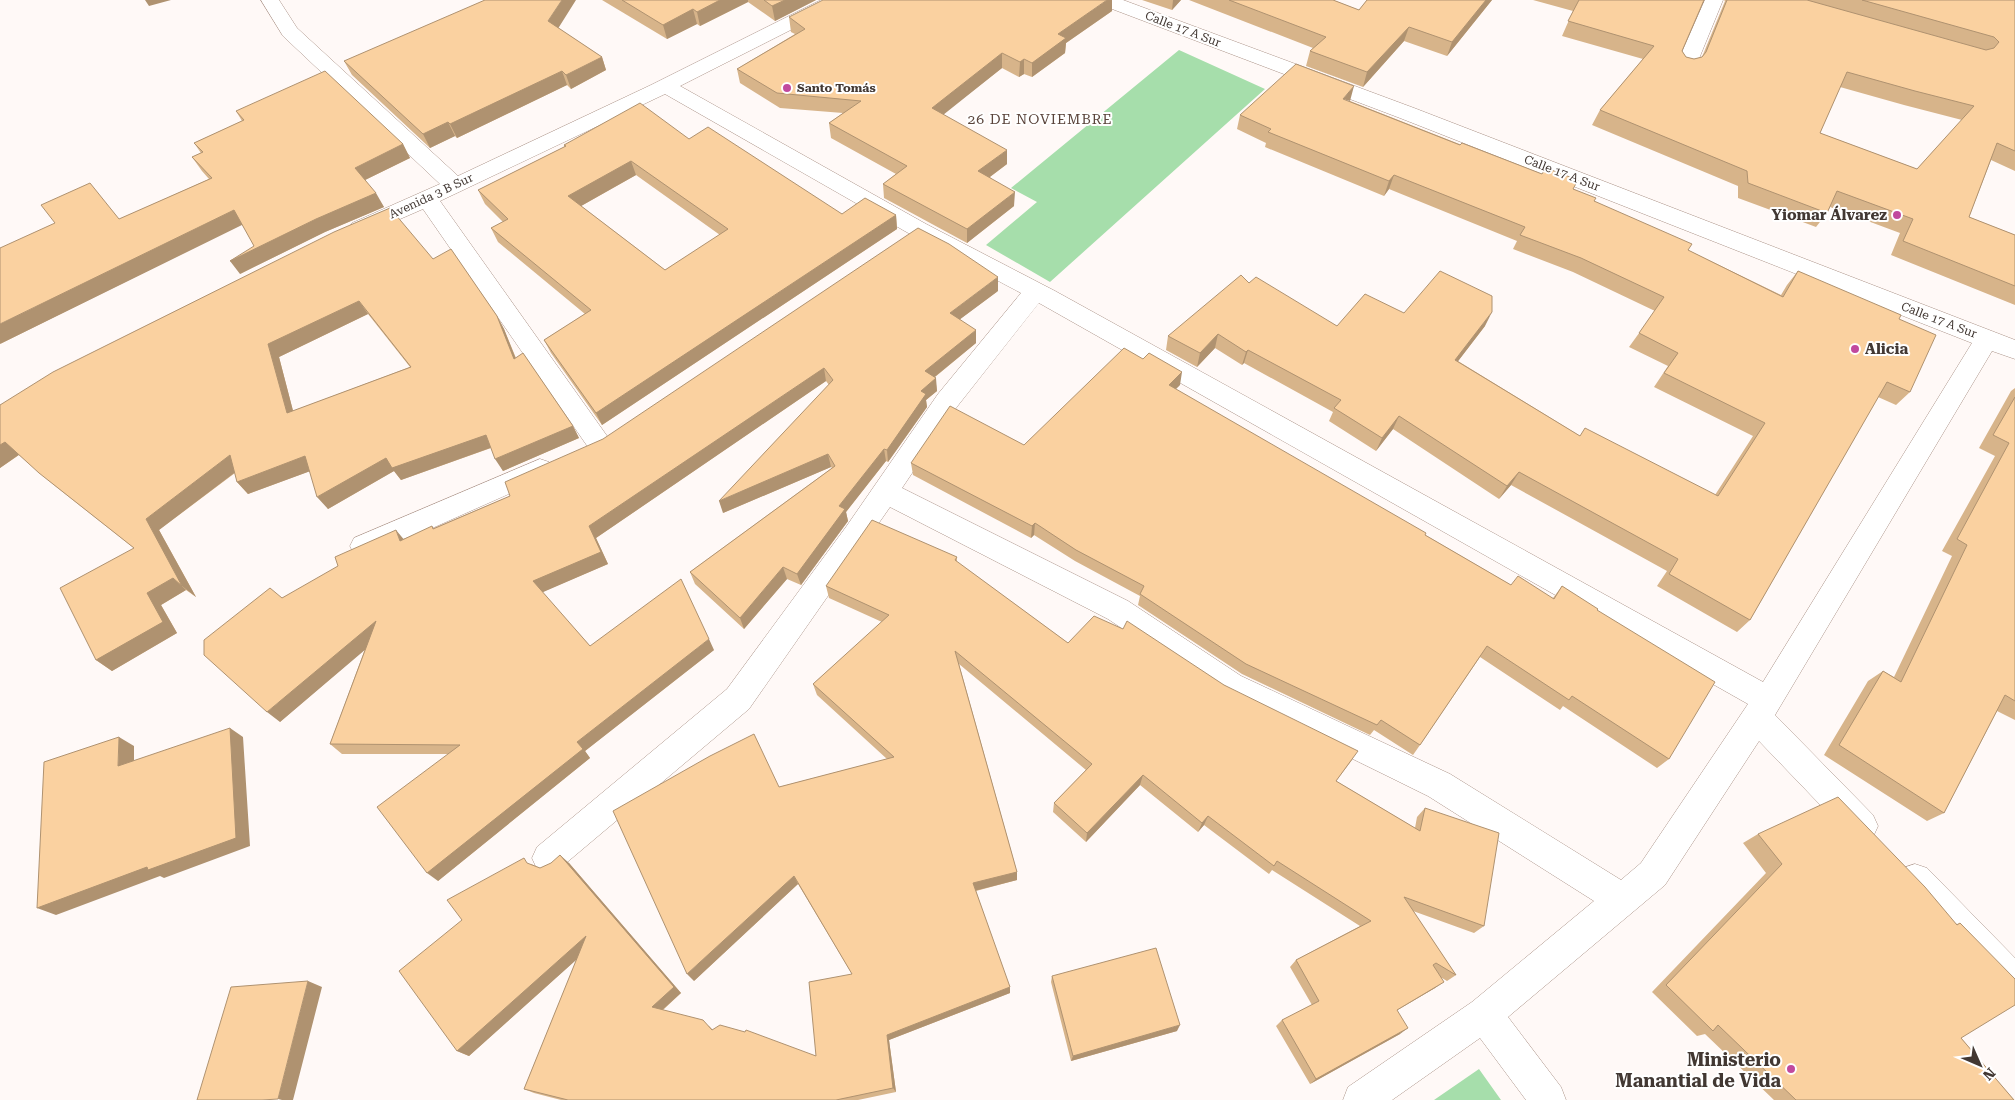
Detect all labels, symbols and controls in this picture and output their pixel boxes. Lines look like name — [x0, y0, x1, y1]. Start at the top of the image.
street label: Calle 17 A Sur — [1143, 8, 1223, 50]
place label: Santo Tomás — [797, 81, 876, 95]
marker: Santo Tomás — [781, 82, 793, 94]
district label: 26 DE NOVIEMBRE — [967, 111, 1113, 127]
street label: Calle 17 A Sur — [1522, 152, 1602, 194]
street label: Avenida 3 B Sur — [387, 170, 475, 222]
place label: Yiomar Álvarez — [1771, 205, 1887, 224]
marker: Yiomar Álvarez — [1891, 209, 1903, 221]
street label: Calle 17 A Sur — [1899, 299, 1979, 341]
place label: Alicia — [1865, 340, 1908, 358]
marker: Alicia — [1849, 343, 1861, 355]
north arrow — [1955, 1040, 2005, 1090]
place label: Ministerio Manantial de Vida — [1615, 1049, 1781, 1091]
marker: Ministerio Manantial de Vida — [1785, 1063, 1797, 1075]
text: N — [1980, 1065, 1999, 1084]

